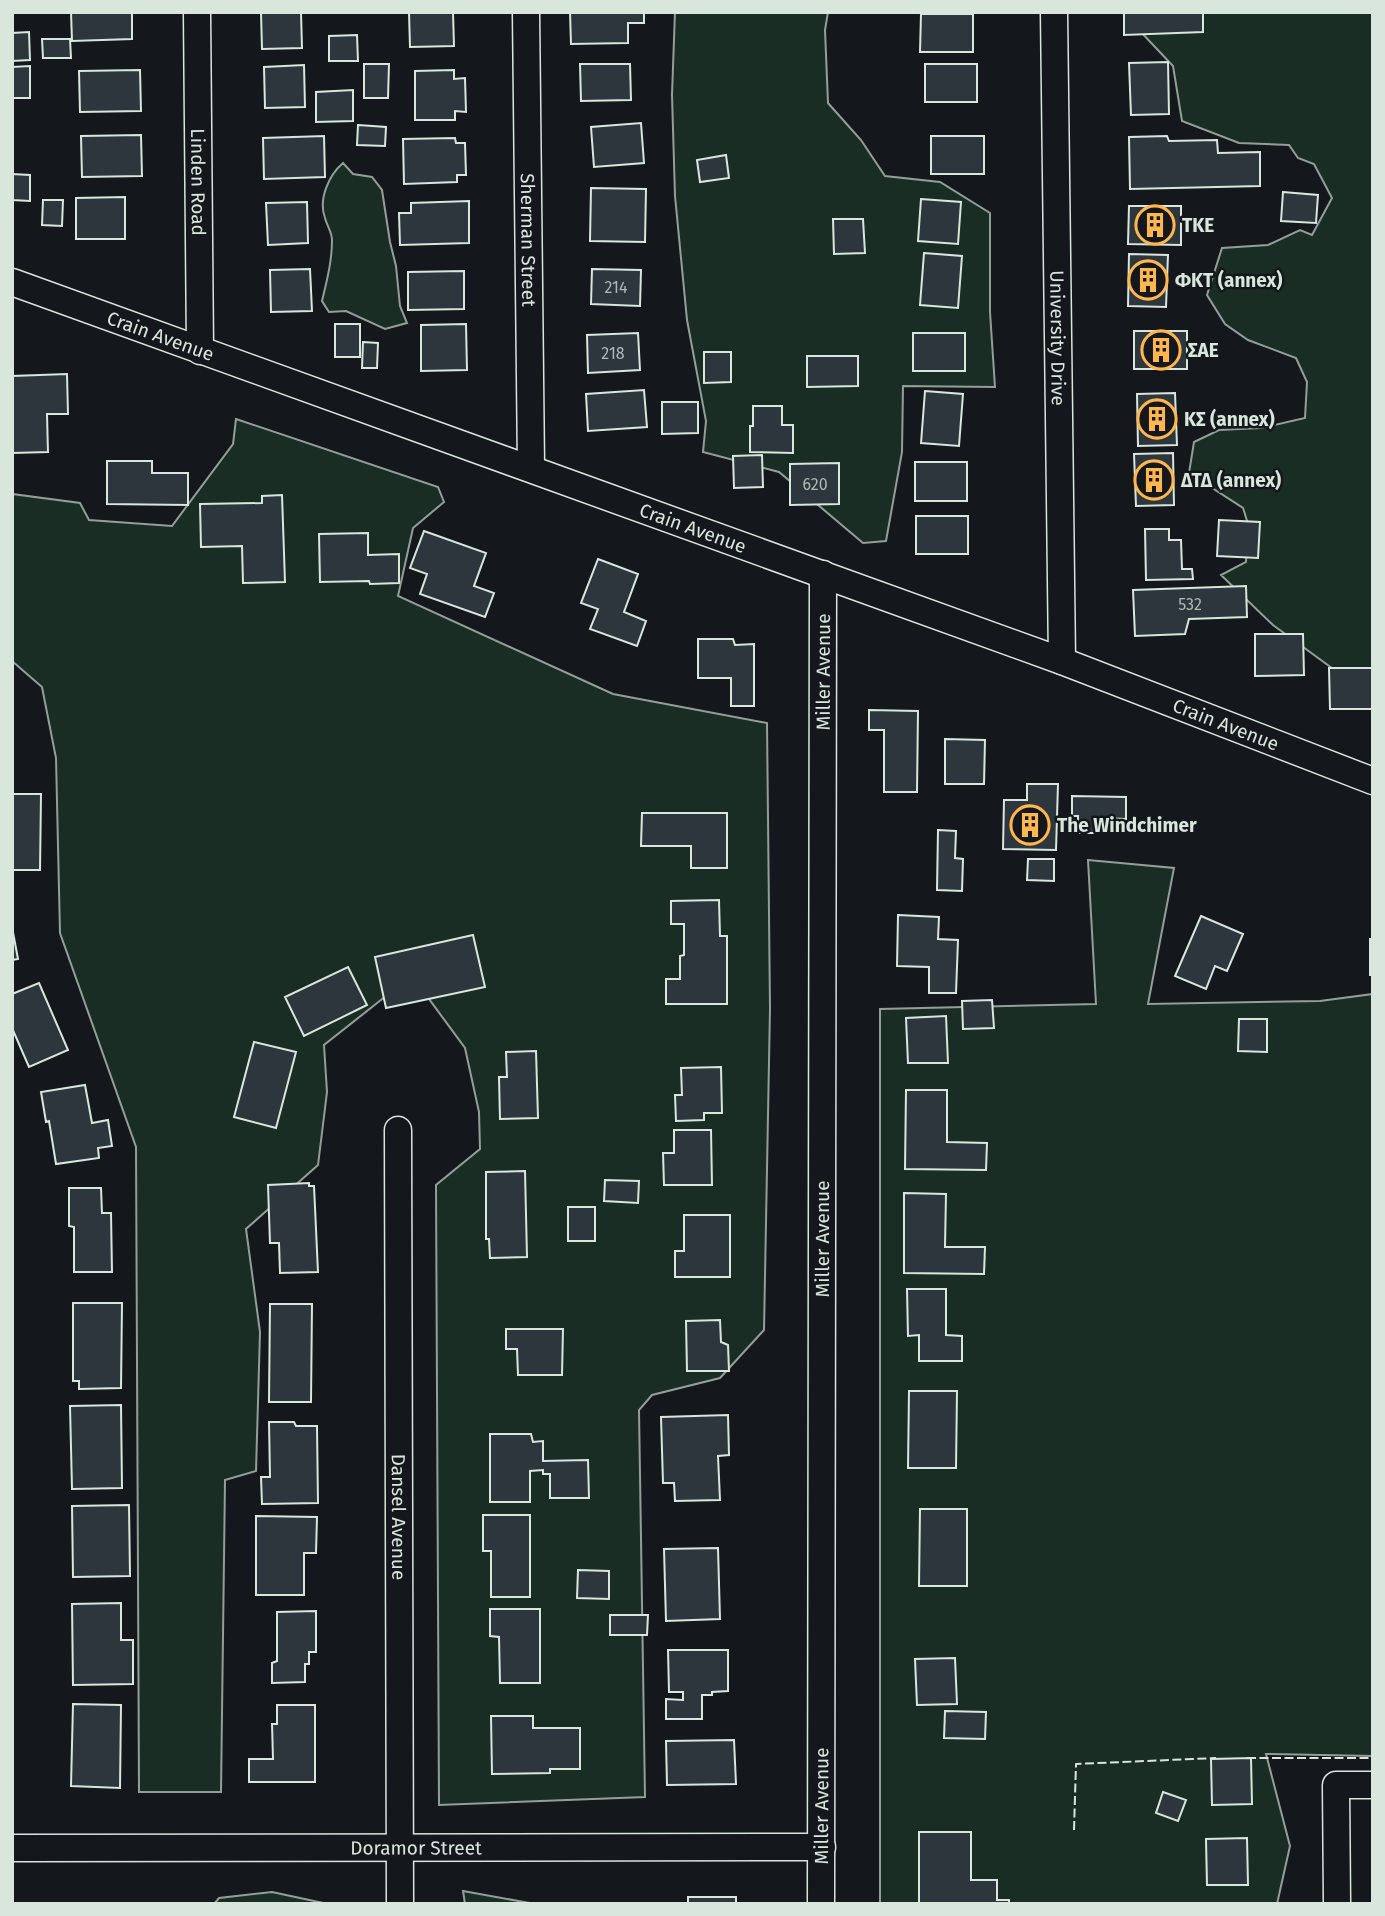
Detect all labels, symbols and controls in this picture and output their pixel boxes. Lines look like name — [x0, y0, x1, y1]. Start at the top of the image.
street label: Linden Road — [186, 128, 210, 236]
street label: Sherman Street — [516, 173, 540, 307]
building icon: TKE — [1134, 204, 1176, 246]
place label: TKE — [1182, 214, 1214, 237]
building icon: ΦΚΤ (annex) — [1127, 259, 1169, 301]
place label: ΦΚΤ (annex) — [1175, 269, 1282, 292]
street label: University Drive — [1045, 270, 1070, 406]
house number: 214 — [605, 278, 628, 297]
street label: Crain Avenue — [104, 306, 217, 366]
building icon: ΣΑΕ — [1140, 329, 1182, 371]
place label: ΣΑΕ — [1188, 339, 1219, 362]
house number: 218 — [601, 344, 625, 363]
building icon: ΚΣ (annex) — [1136, 398, 1178, 440]
place label: ΚΣ (annex) — [1184, 408, 1275, 431]
building icon: ΔΤΔ (annex) — [1133, 459, 1175, 501]
place label: ΔΤΔ (annex) — [1180, 469, 1281, 492]
house number: 620 — [802, 475, 828, 494]
street label: Crain Avenue — [636, 498, 749, 558]
house number: 532 — [1178, 595, 1202, 614]
street label: Miller Avenue — [812, 613, 835, 731]
street label: Crain Avenue — [1169, 694, 1282, 756]
building icon: The Windchimer — [1009, 804, 1051, 846]
place label: The Windchimer — [1057, 814, 1197, 837]
street label: Miller Avenue — [811, 1180, 834, 1298]
street label: Dansel Avenue — [387, 1454, 410, 1580]
street label: Miller Avenue — [810, 1747, 833, 1865]
street label: Doramor Street — [350, 1836, 482, 1860]

